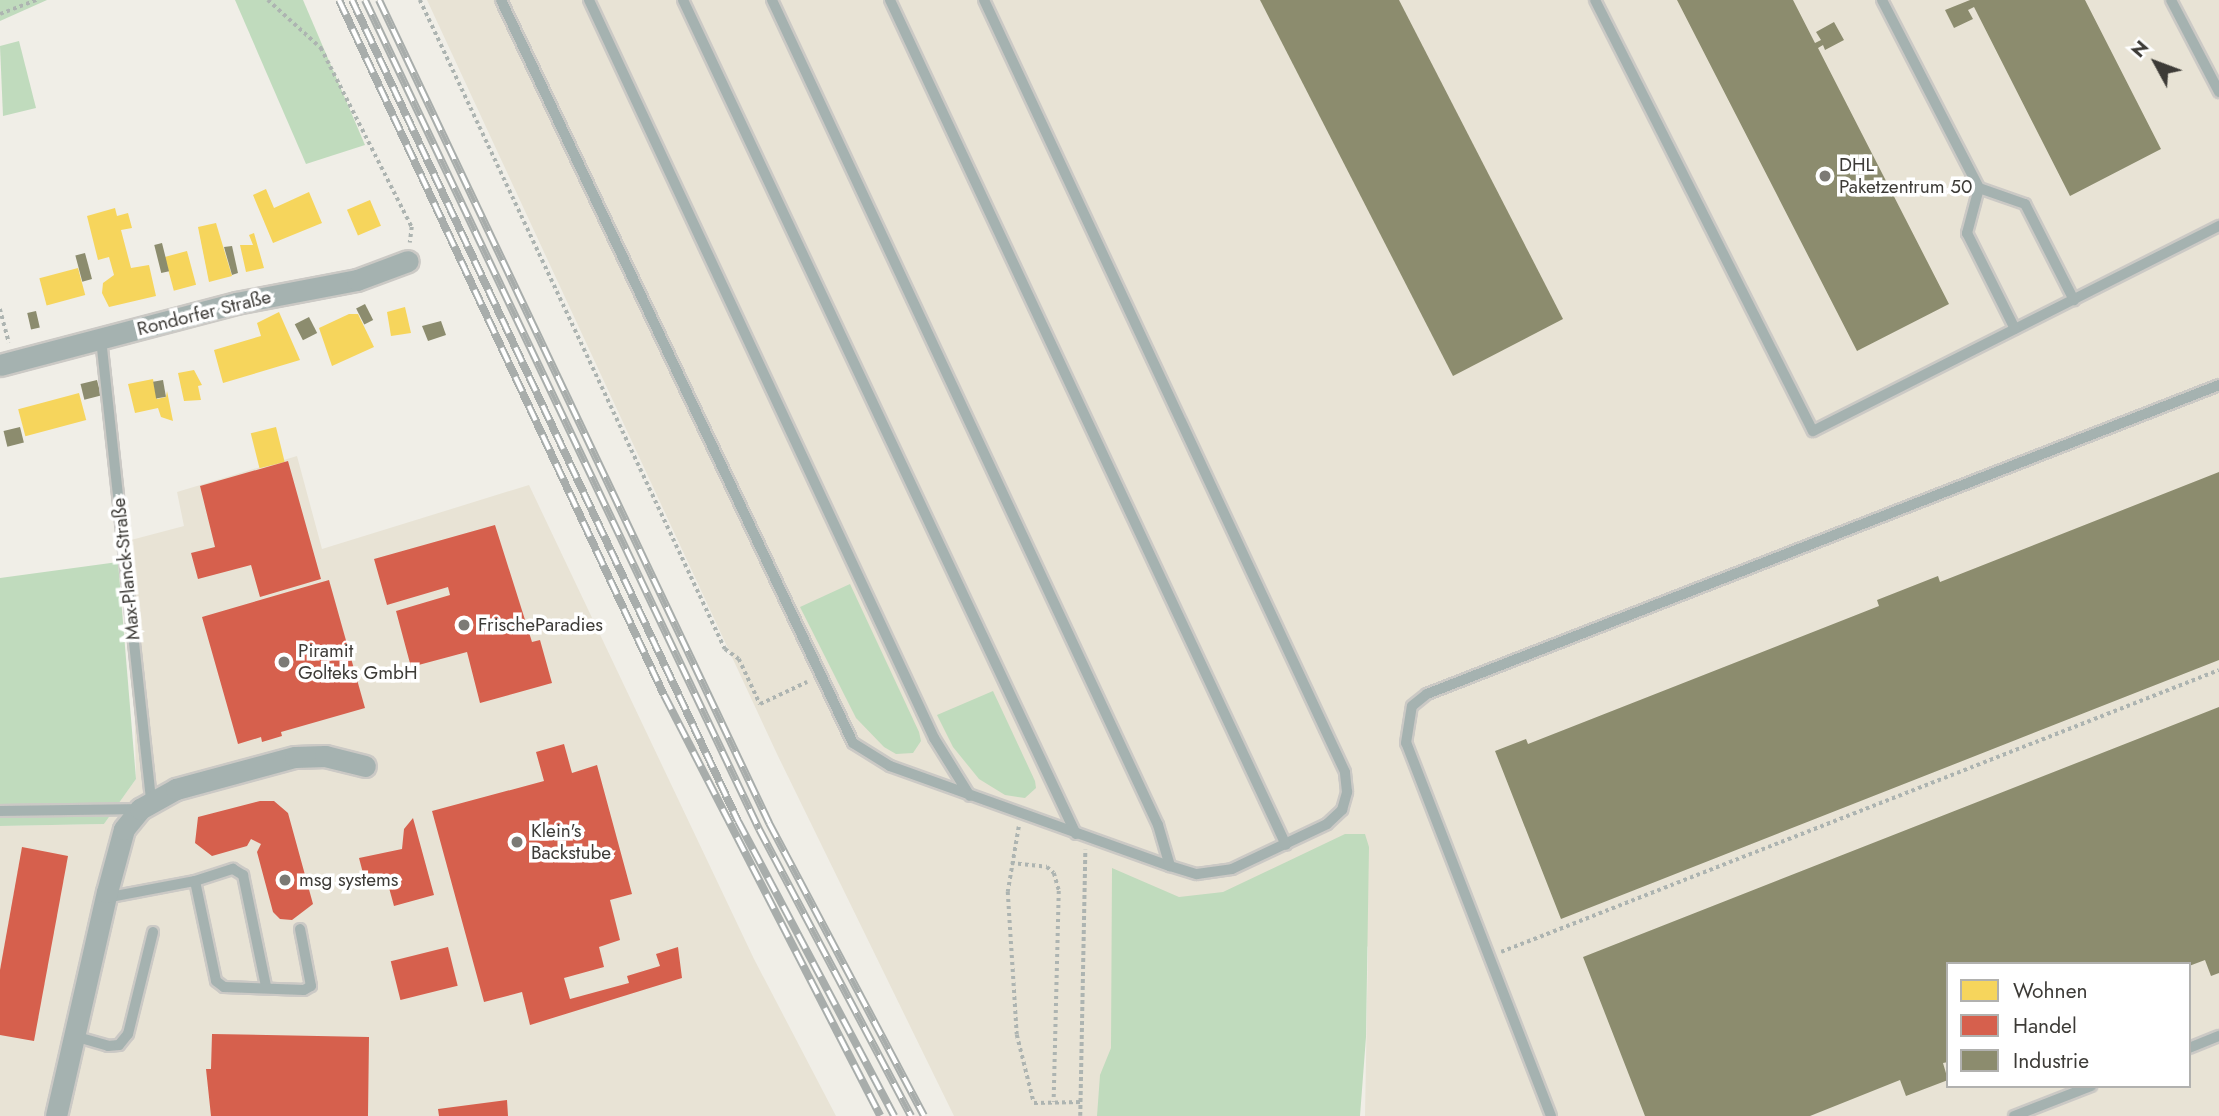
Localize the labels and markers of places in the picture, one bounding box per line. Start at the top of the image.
place label: DHL Paketzentrum 50 [1839,154,1972,198]
marker: DHL Paketzentrum 50 [1817,168,1833,184]
place label: FrischeParadies [478,614,603,636]
marker: FrischeParadies [456,617,472,633]
place label: Piramit Golteks GmbH [298,640,417,684]
marker: Piramit Golteks GmbH [276,654,292,670]
place label: Klein's Backstube [531,820,611,864]
marker: Klein's Backstube [509,834,525,850]
place label: msg systems [299,869,398,891]
marker: msg systems [277,872,293,888]

